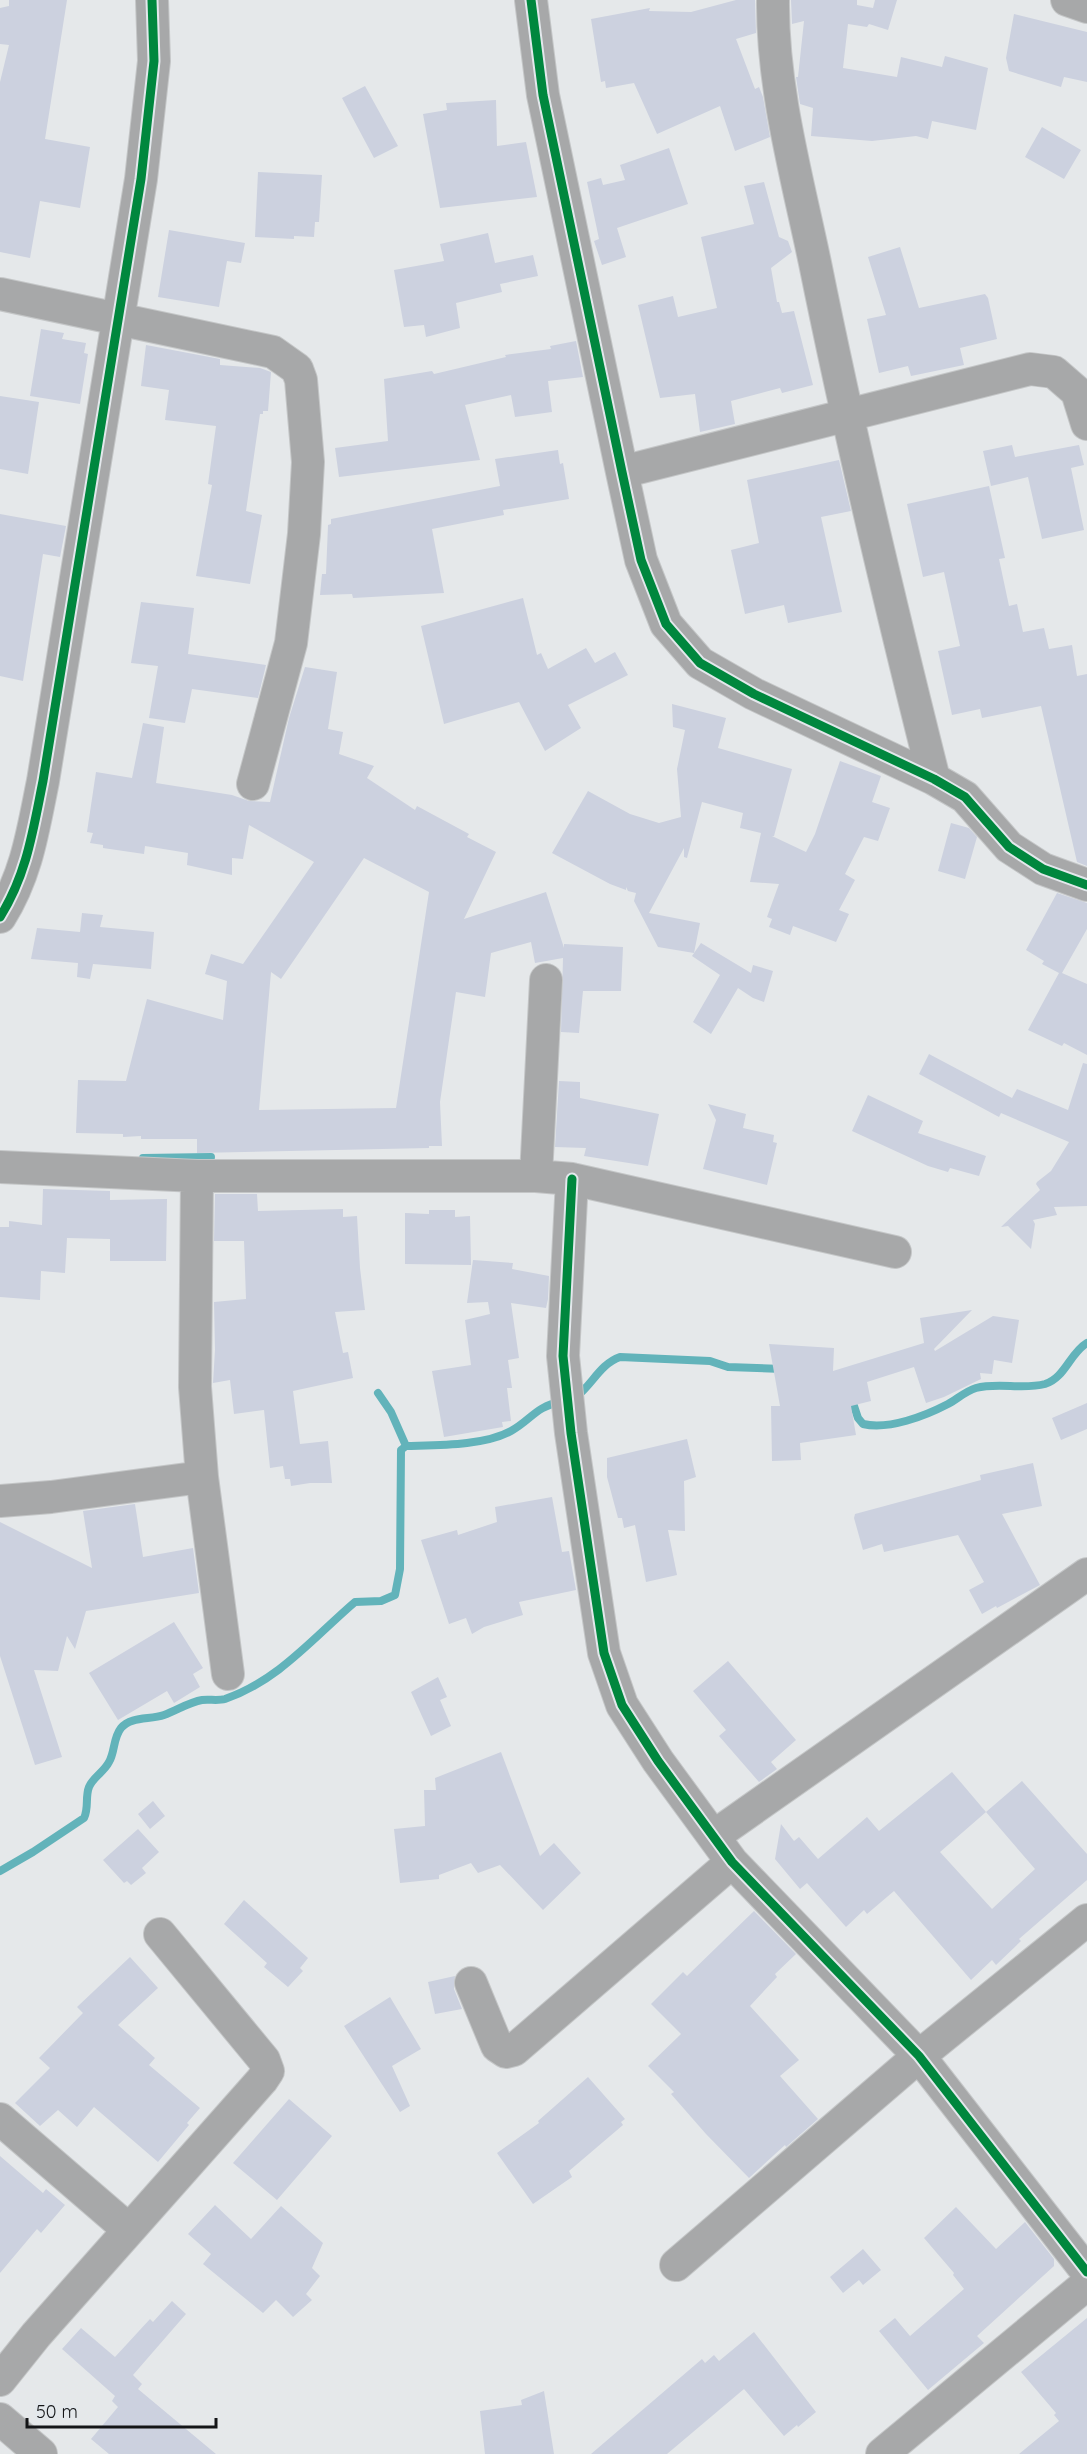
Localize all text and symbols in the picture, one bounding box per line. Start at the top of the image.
scale bar [27,2391,216,2429]
text: 50 m [36,2400,78,2423]

